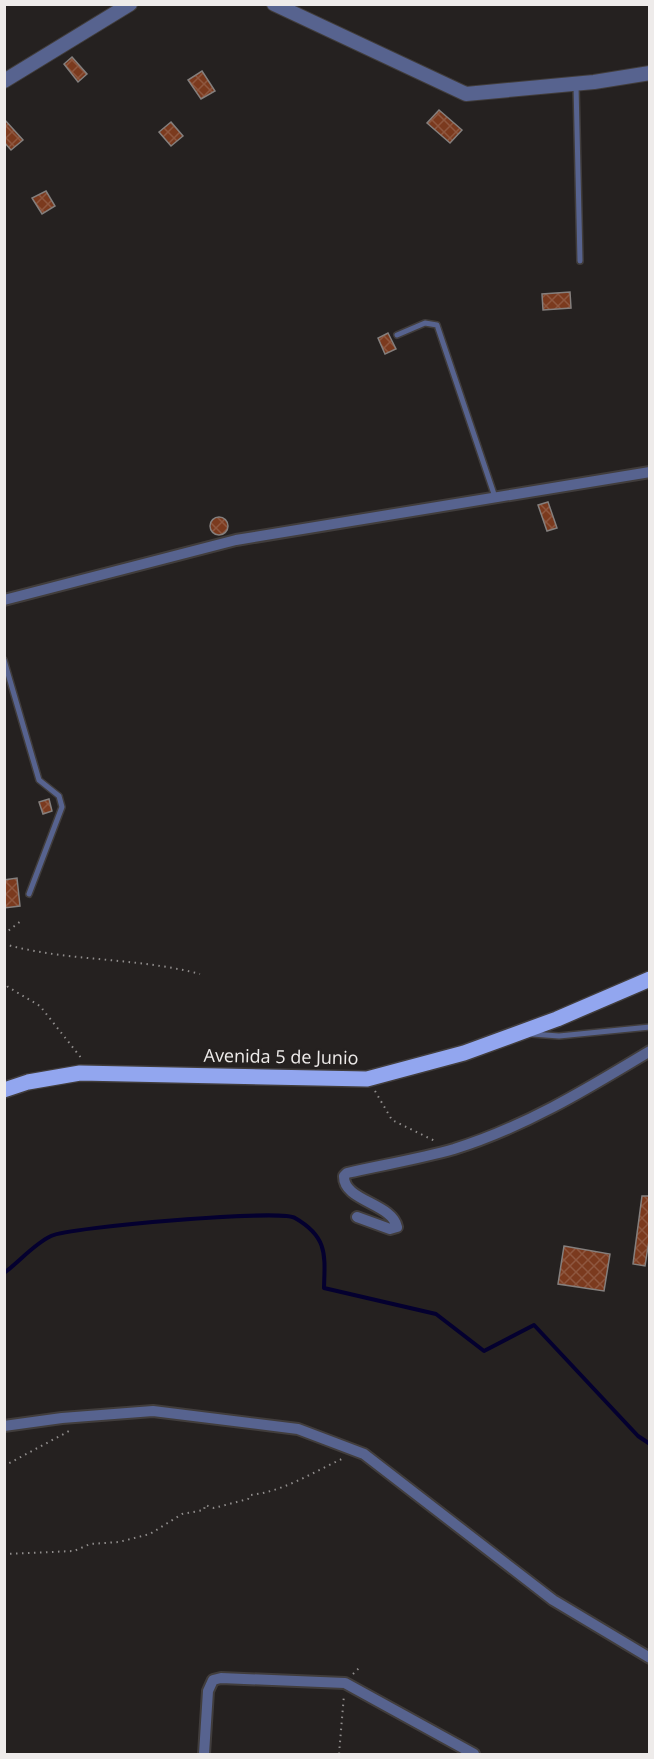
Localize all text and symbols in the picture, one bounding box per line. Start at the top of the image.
street label: Avenida 5 de Junio [203,1043,359,1069]

